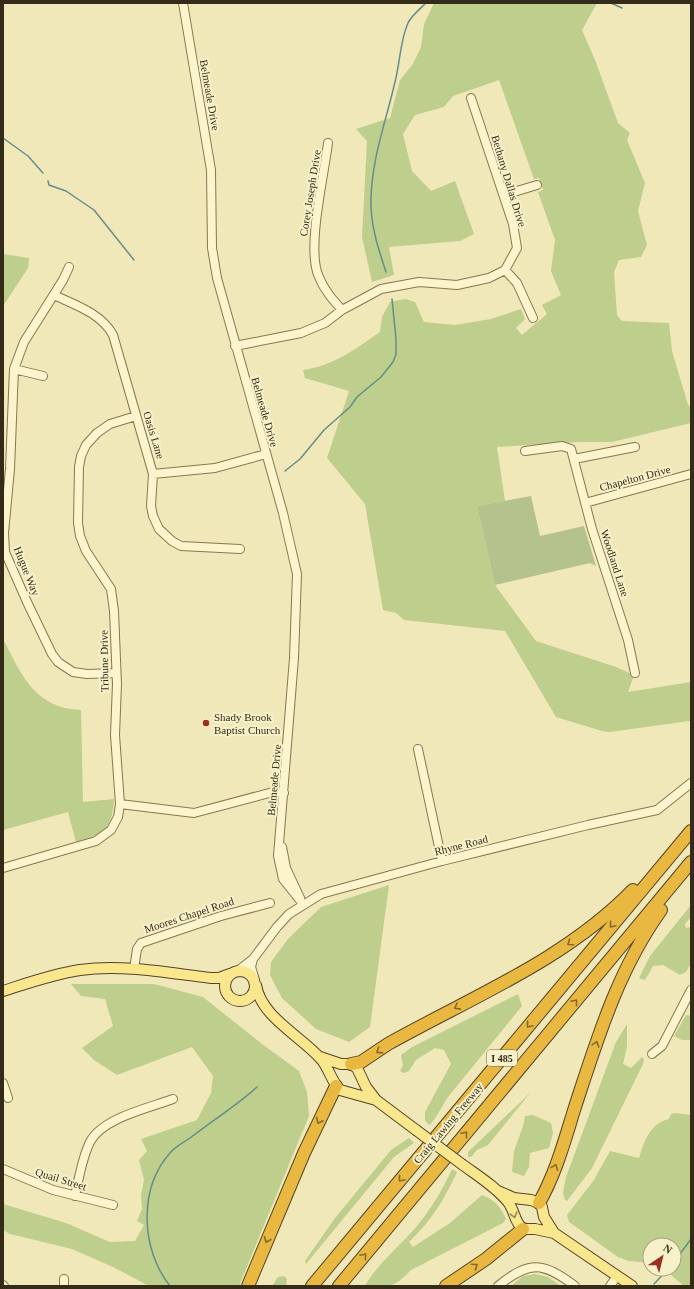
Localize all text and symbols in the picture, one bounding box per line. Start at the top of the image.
street label: Belmeade Drive [198,59,222,131]
street label: Bethany Dallas Drive [489,134,529,228]
street label: Corey Joseph Drive [297,149,323,237]
street label: Belmeade Drive [249,376,281,448]
street label: Oasis Lane [141,410,167,460]
street label: Chapelton Drive [598,463,672,493]
street label: Woodland Lane [599,528,632,598]
street label: Hugue Way [12,545,42,598]
street label: Tribune Drive [97,630,111,692]
place label: Shady Brook Baptist Church [214,711,281,736]
marker: Shady Brook Baptist Church [201,718,211,728]
street label: Belmeade Drive [265,744,283,816]
street label: Rhyne Road [433,832,489,857]
street label: Moores Chapel Road [143,895,236,935]
one-way arrow [610,921,617,928]
one-way arrow [568,938,575,945]
one-way arrow [570,1000,577,1007]
one-way arrow [454,1002,461,1009]
one-way arrow [527,1021,534,1028]
one-way arrow [591,1041,600,1048]
one-way arrow [376,1046,383,1053]
road number: I 485 [487,1050,517,1066]
street label: Craig Lawing Freeway [411,1080,486,1166]
one-way arrow [316,1117,323,1124]
one-way arrow [460,1132,467,1139]
one-way arrow [550,1164,558,1171]
street label: Quail Street [34,1166,88,1192]
one-way arrow [399,1174,406,1182]
one-way arrow [510,1212,518,1218]
one-way arrow [264,1237,272,1244]
north arrow [642,1237,682,1277]
text: N [661,1242,674,1256]
one-way arrow [359,1253,366,1261]
one-way arrow [470,1264,477,1271]

